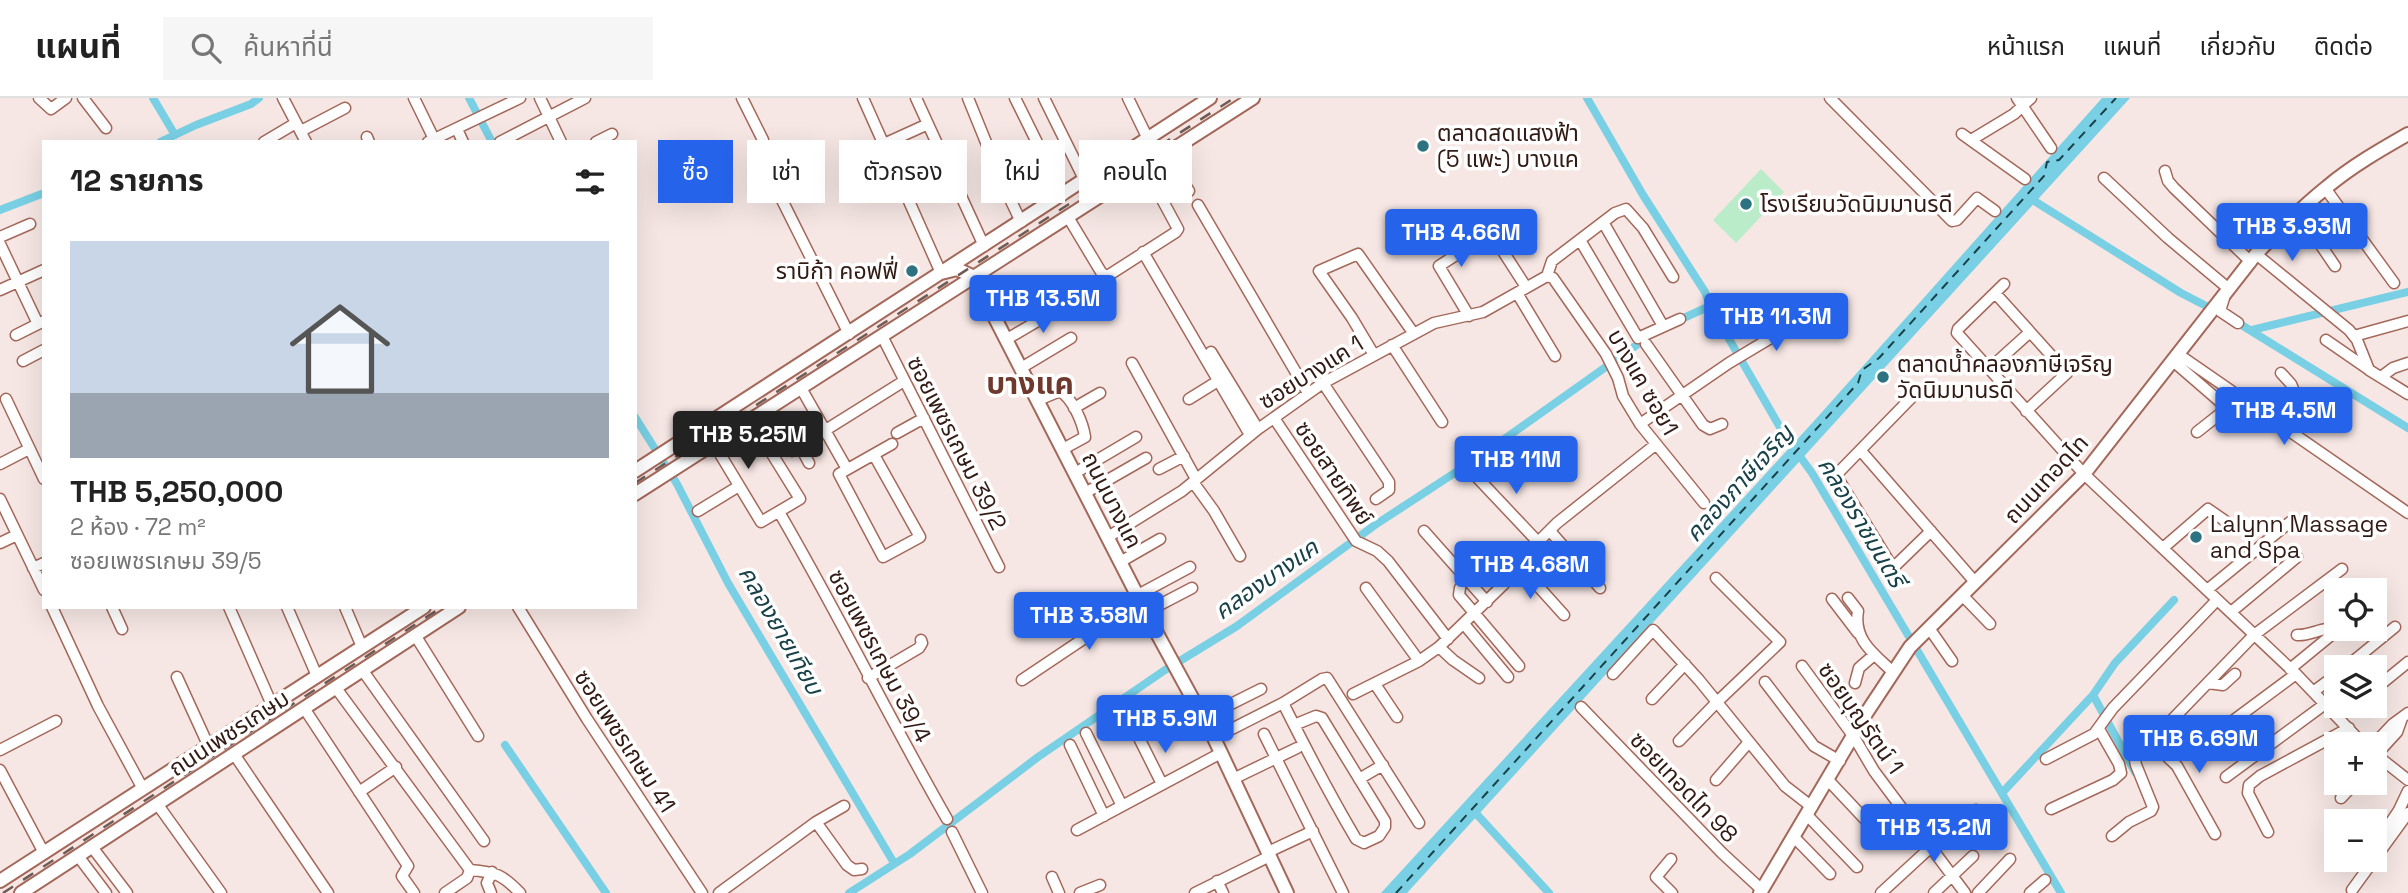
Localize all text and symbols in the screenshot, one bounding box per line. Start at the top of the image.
search box [163,17,653,80]
text: แผนที่ [35,26,121,68]
icon: search [187,29,225,67]
text: ค้นหาที่นี่ [243,30,333,64]
text: หน้าแรก [1987,31,2065,62]
text: แผนที่ [2103,31,2161,62]
text: เกี่ยวกับ [2199,31,2276,62]
text: ติดต่อ [2314,31,2373,62]
place label: ตลาดสดแสงฟ้า (5 แพะ) บางแค [1437,118,1579,174]
marker: ตลาดสดแสงฟ้า (5 แพะ) บางแค [1415,138,1431,154]
chip: ซื้อ [658,140,733,203]
chip: เช่า [747,140,825,203]
chip: ตัวกรอง [839,140,967,203]
chip: ใหม่ [981,140,1065,203]
chip: คอนโด [1079,140,1192,203]
text: 12 รายการ [70,161,204,200]
icon: filters [571,163,609,201]
place label: โรงเรียนวัดนิมมานรดี [1760,189,1953,219]
marker: โรงเรียนวัดนิมมานรดี [1738,196,1754,212]
pin: THB 3.93M [2212,204,2372,263]
pin: THB 4.66M [1381,209,1541,269]
text: THB 3.93M [2232,211,2352,241]
text: THB 4.66M [1401,217,1521,247]
place label: ราบิก้า คอฟฟี่ [776,255,898,286]
marker: ราบิก้า คอฟฟี่ [904,263,920,279]
pin: THB 13.5M [963,275,1123,335]
text: THB 13.5M [985,283,1101,313]
icon: home [277,286,403,412]
pin: THB 11.3M [1696,294,1856,353]
text: THB 11.3M [1720,301,1832,331]
street label: บางแค ซอย1 [1601,324,1685,440]
street label: ซอยบางแค 1 [1253,328,1369,416]
place label: ตลาดน้ำคลองภาษีเจริญ วัดนิมมานรดี [1897,348,2113,405]
street label: ซอยเพชรเกษม 39/2 [900,351,1014,535]
district label: บางแค [986,364,1074,403]
marker: ตลาดน้ำคลองภาษีเจริญ วัดนิมมานรดี [1875,369,1891,385]
pin: THB 4.5M [2212,388,2356,447]
text: THB 4.5M [2231,395,2337,425]
pin: THB 5.25M [668,412,828,471]
street label: ซอยสายทิพย์ [1288,415,1380,531]
water label: คลองภาษีเจริญ [1678,417,1801,548]
text: THB 5.25M [689,419,807,449]
street label: ถนนเทอดไท [1997,428,2095,530]
pin: THB 11M [1451,436,1581,496]
text: THB 11M [1471,444,1561,474]
street label: ถนนบางแค [1075,447,1149,553]
water label: คลองราชมนตรี [1811,451,1915,596]
text: THB 5,250,000 [70,472,283,511]
place label: Lalynn Massage and Spa [2210,509,2388,565]
text: 2 ห้อง · 72 m² [70,512,206,542]
marker: Lalynn Massage and Spa [2188,529,2204,545]
water label: คลองบางแค [1208,531,1325,626]
pin: THB 4.68M [1450,542,1610,601]
text: ซอยเพชรเกษม 39/5 [70,546,261,576]
text: THB 4.68M [1470,549,1590,579]
water label: คลองยายเทียบ [732,560,831,701]
street label: ซอยเพชรเกษม 39/4 [822,564,938,748]
map controls [2324,578,2387,872]
button: locate [2324,578,2387,641]
pin: THB 3.58M [1009,592,1169,652]
text: THB 3.58M [1030,600,1148,630]
button: layers [2324,655,2387,718]
street label: ซอยบุญรัตน์ 1 [1811,656,1911,780]
street label: ซอยเพชรเกษม 41 [568,664,682,818]
street label: ถนนเพชรเกษม [163,683,295,783]
pin: THB 5.9M [1093,696,1237,755]
text: THB 5.9M [1113,703,1217,733]
pin: THB 6.69M [2119,716,2279,775]
text: THB 6.69M [2139,723,2259,753]
street label: ซอยเทอดไท 98 [1623,725,1745,849]
button: + [2324,732,2387,795]
pin: THB 13.2M [1854,804,2014,864]
button: − [2324,809,2387,872]
text: THB 13.2M [1877,812,1991,842]

